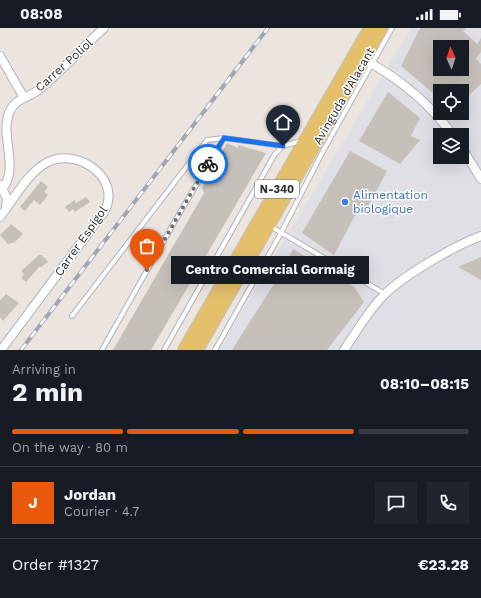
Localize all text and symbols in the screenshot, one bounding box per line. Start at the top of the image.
text: 08:08 [20,5,63,23]
street label: Carrer Poliol [32,35,96,94]
north arrow [433,40,469,76]
map controls [433,40,469,164]
street label: Avinguda d'Alacant [311,45,377,147]
button: locate [433,84,469,120]
pin [266,105,300,146]
icon: home [272,111,294,133]
button: layers [433,128,469,164]
courier [188,144,228,184]
icon: bike [197,153,219,175]
road number: N-340 [255,180,299,198]
place label: Alimentation biologique [353,188,428,216]
marker: Alimentation biologique [340,197,350,207]
street label: Carrer Espígol [52,203,110,279]
pin [130,229,164,270]
icon: bag [136,235,158,257]
callout: Centro Comercial Gormaig [171,256,369,284]
text: Centro Comercial Gormaig [185,262,355,277]
text: Arriving in [12,362,76,377]
text: 08:10–08:15 [380,375,469,393]
text: 2 min [12,377,83,407]
text: On the way · 80 m [12,440,128,455]
button: chat [375,482,417,524]
button: phone [427,482,469,524]
text: Jordan [64,486,116,504]
text: J [28,494,38,512]
text: Courier · 4.7 [64,504,139,519]
text: Order #1327 [12,556,99,574]
text: €23.28 [418,556,469,574]

